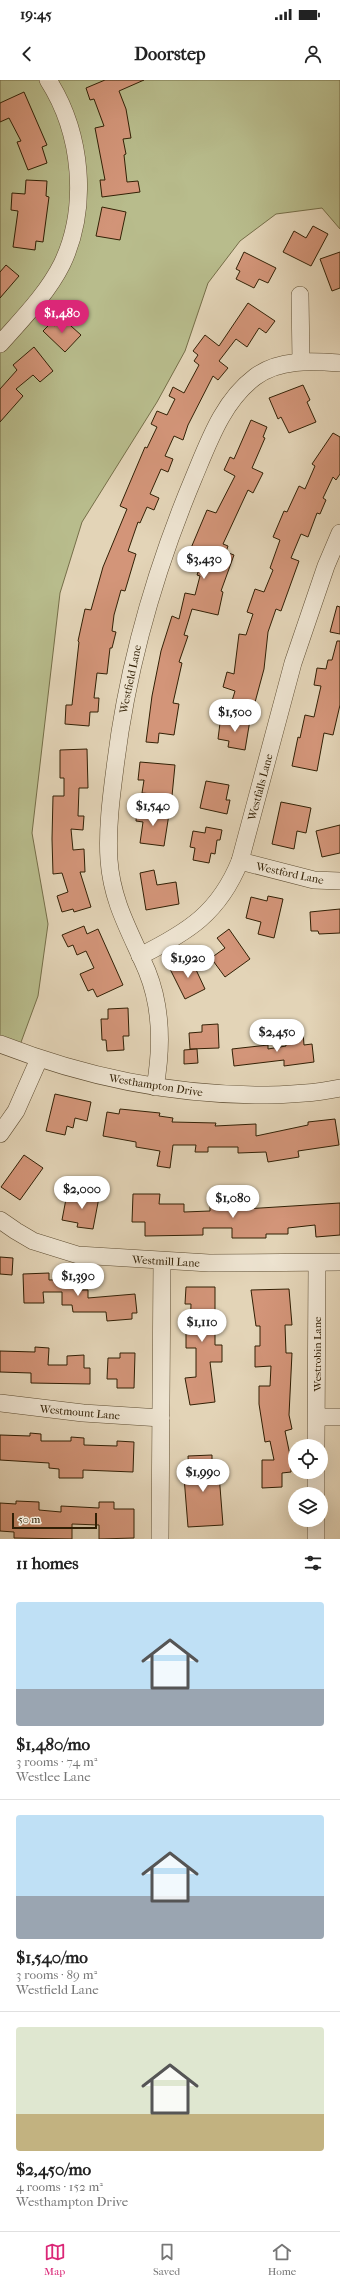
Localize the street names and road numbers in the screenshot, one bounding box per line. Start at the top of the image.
street label: Westfield Lane [117,643,144,716]
street label: Westfalls Lane [245,752,276,823]
street label: Westford Lane [254,860,325,887]
street label: Westhampton Drive [107,1071,204,1099]
street label: Westmill Lane [131,1253,201,1270]
street label: Westrobin Lane [311,1316,324,1392]
street label: Westmount Lane [38,1402,121,1423]

